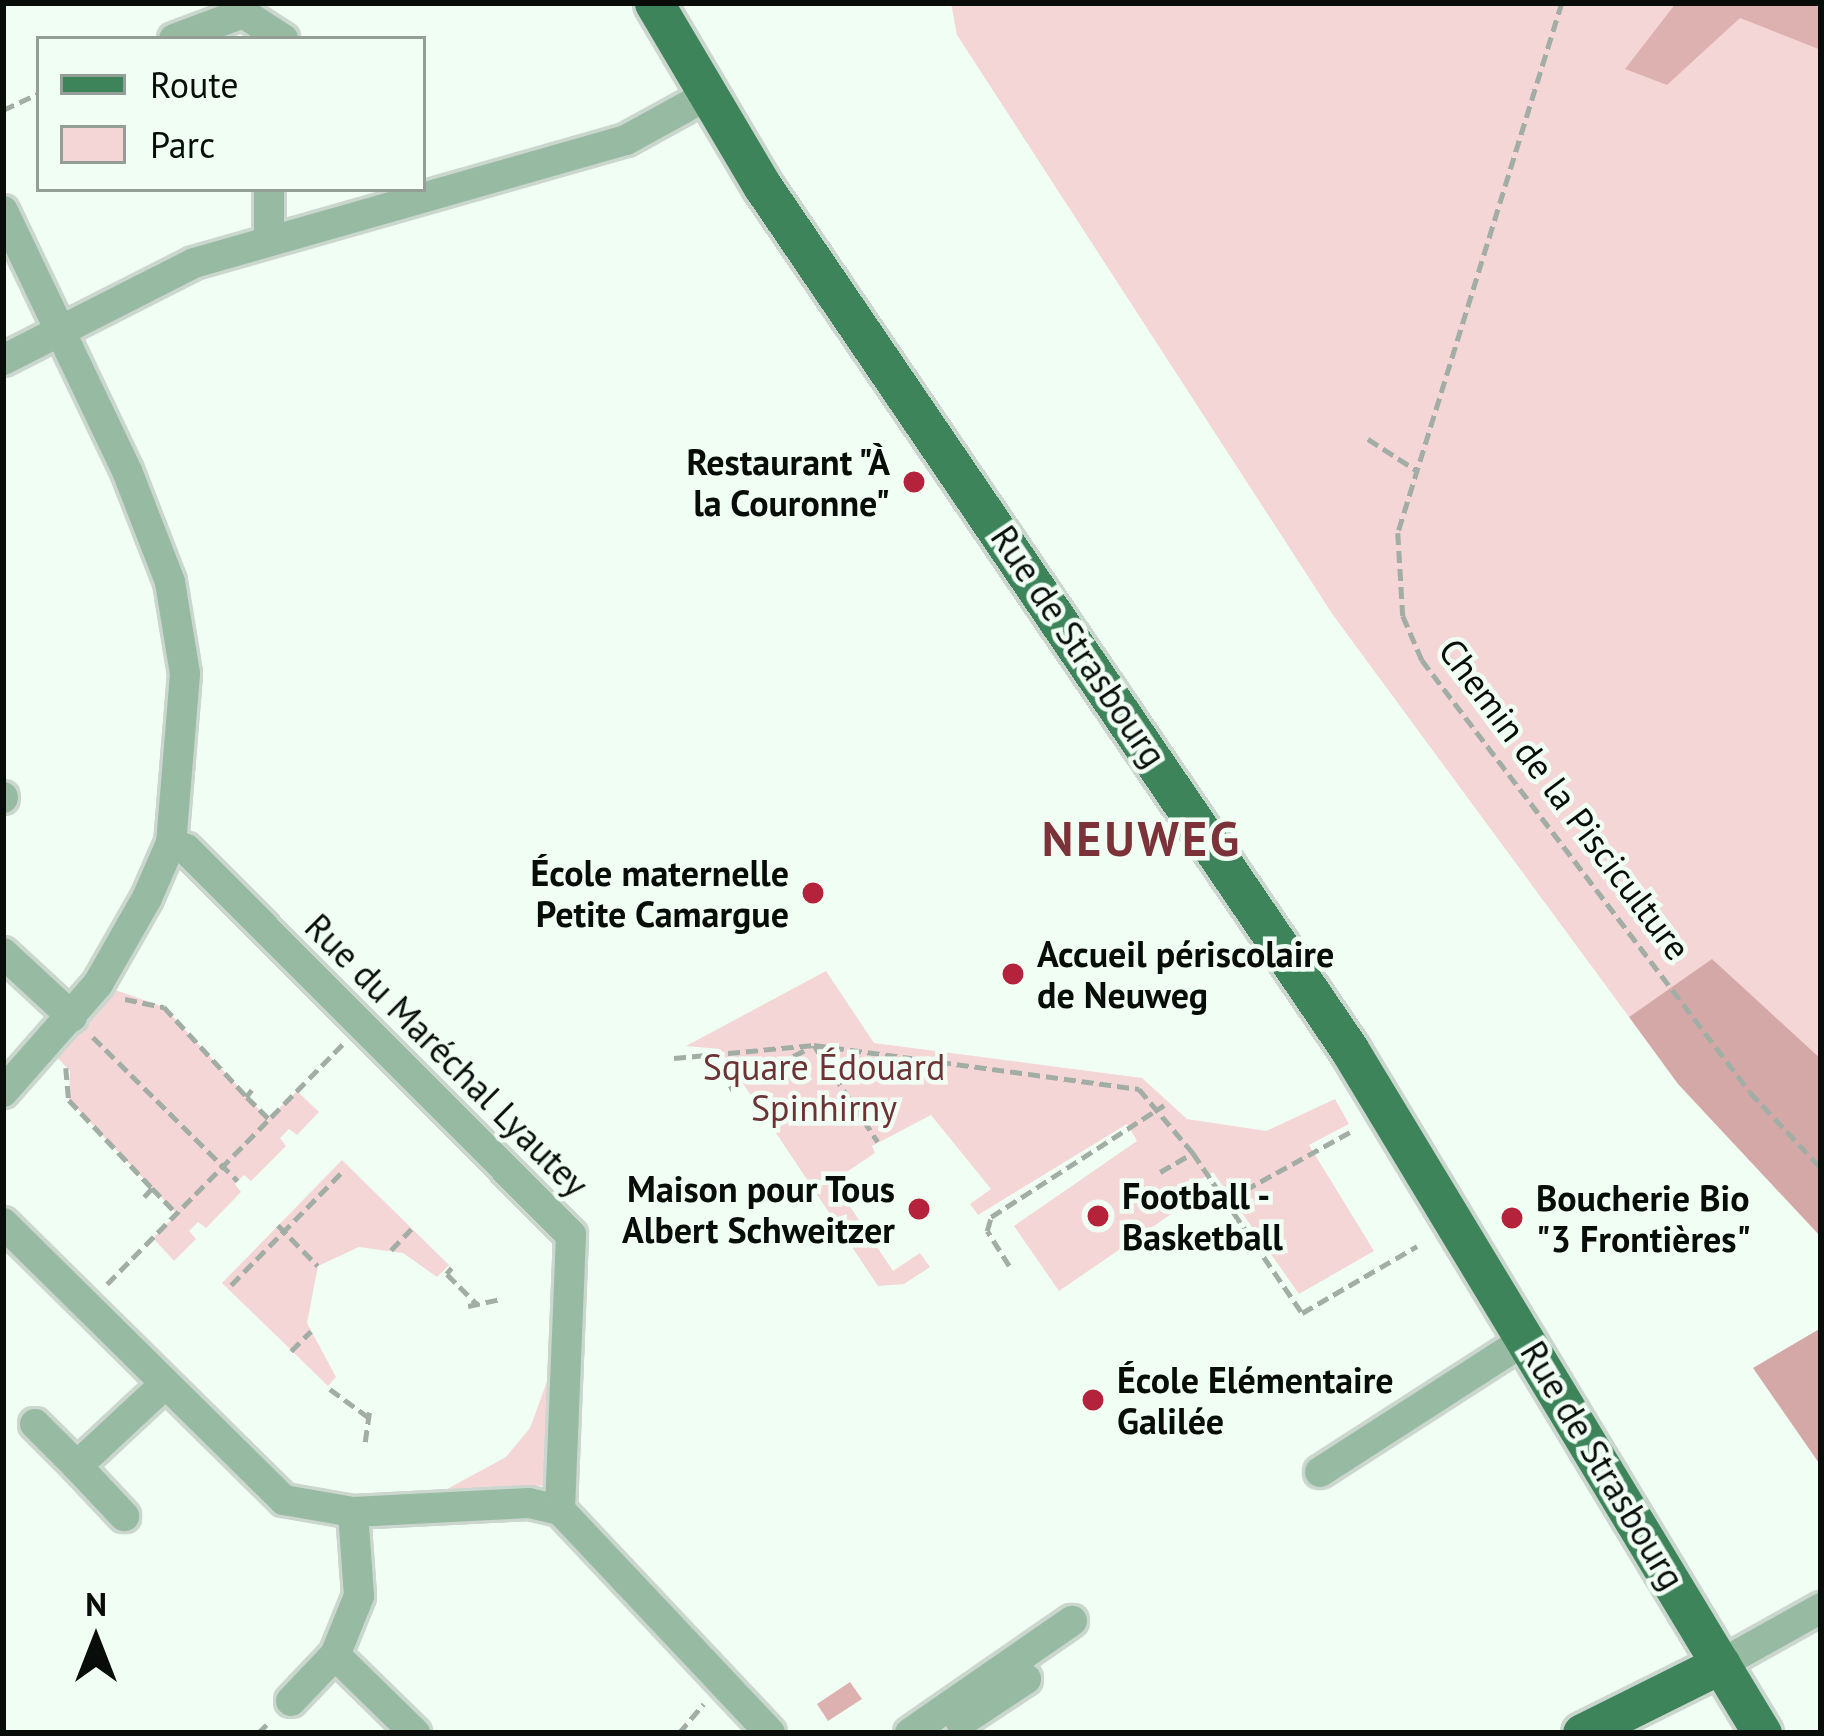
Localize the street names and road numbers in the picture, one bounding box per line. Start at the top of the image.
street label: Rue de Strasbourg [982,517,1176,775]
street label: Chemin de la Pisciculture [1430,630,1700,968]
street label: Rue du Maréchal Lyautey [297,905,597,1205]
street label: Rue de Strasbourg [1512,1333,1694,1597]

